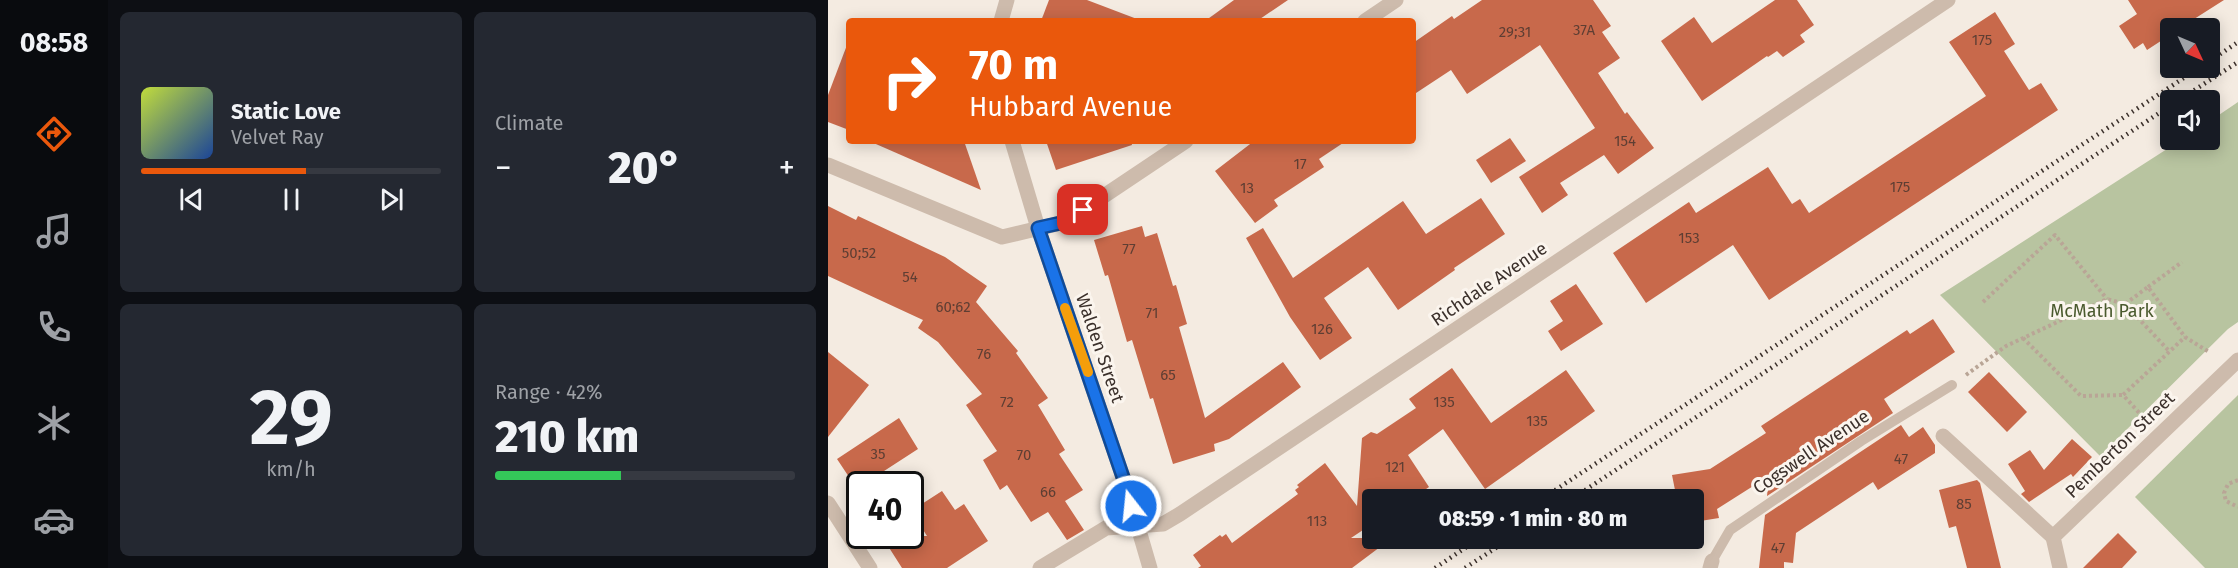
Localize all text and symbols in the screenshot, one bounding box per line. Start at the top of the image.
north arrow [2160,18,2220,78]
map controls [2160,18,2220,150]
house number: 37A [1573,21,1596,39]
house number: 29;31 [1499,23,1531,41]
text: 08:58 [20,27,88,59]
house number: 175 [1972,31,1992,49]
text: 70 m [969,40,1058,90]
icon: right [870,42,948,120]
button: sound [2160,90,2220,150]
text: Hubbard Avenue [969,91,1172,123]
text: Static Love [231,98,341,125]
text: Climate [495,111,563,135]
icon: directions [33,113,75,155]
text: Velvet Ray [231,125,324,149]
house number: 154 [1614,132,1636,150]
text: 20° [608,141,682,195]
text: − [495,148,512,188]
text: + [779,148,795,188]
house number: 17 [1293,155,1307,173]
house number: 175 [1890,178,1910,196]
house number: 13 [1240,179,1254,197]
icon: previous [175,183,208,216]
icon: pause [275,183,308,216]
icon: next [375,183,408,216]
pin [1057,184,1108,235]
icon: arrive [1066,193,1099,226]
icon: music [33,210,75,252]
house number: 153 [1678,229,1700,247]
street label: Richdale Avenue [1427,237,1551,331]
house number: 77 [1122,240,1136,258]
house number: 50;52 [842,244,876,262]
house number: 54 [902,268,918,286]
street label: Walden Street [1071,291,1129,406]
house number: 60;62 [935,298,971,316]
park label: McMath Park [2050,300,2155,322]
house number: 71 [1146,304,1158,322]
icon: phone [33,306,75,348]
house number: 126 [1311,320,1333,338]
house number: 76 [977,345,991,363]
house number: 65 [1160,366,1176,384]
text: 29 [249,371,333,465]
text: Range · 42% [495,380,603,404]
street label: Pemberton Street [2061,387,2180,503]
house number: 72 [1000,393,1014,411]
house number: 135 [1433,393,1455,411]
icon: climate [33,402,75,444]
street label: Cogswell Avenue [1749,405,1873,499]
text: 210 km [495,410,639,464]
house number: 135 [1526,412,1548,430]
house number: 35 [870,445,886,463]
house number: 70 [1017,446,1031,464]
house number: 47 [1894,450,1908,468]
text: km/h [266,457,316,481]
house number: 121 [1385,458,1405,476]
speed limit sign: 40 [846,471,924,549]
position arrow [1099,474,1163,538]
house number: 66 [1040,483,1056,501]
house number: 85 [1956,495,1972,513]
icon: car [33,499,75,541]
text: 08:59 · 1 min · 80 m [1439,505,1627,532]
house number: 113 [1307,512,1327,530]
house number: 47 [1771,539,1785,557]

